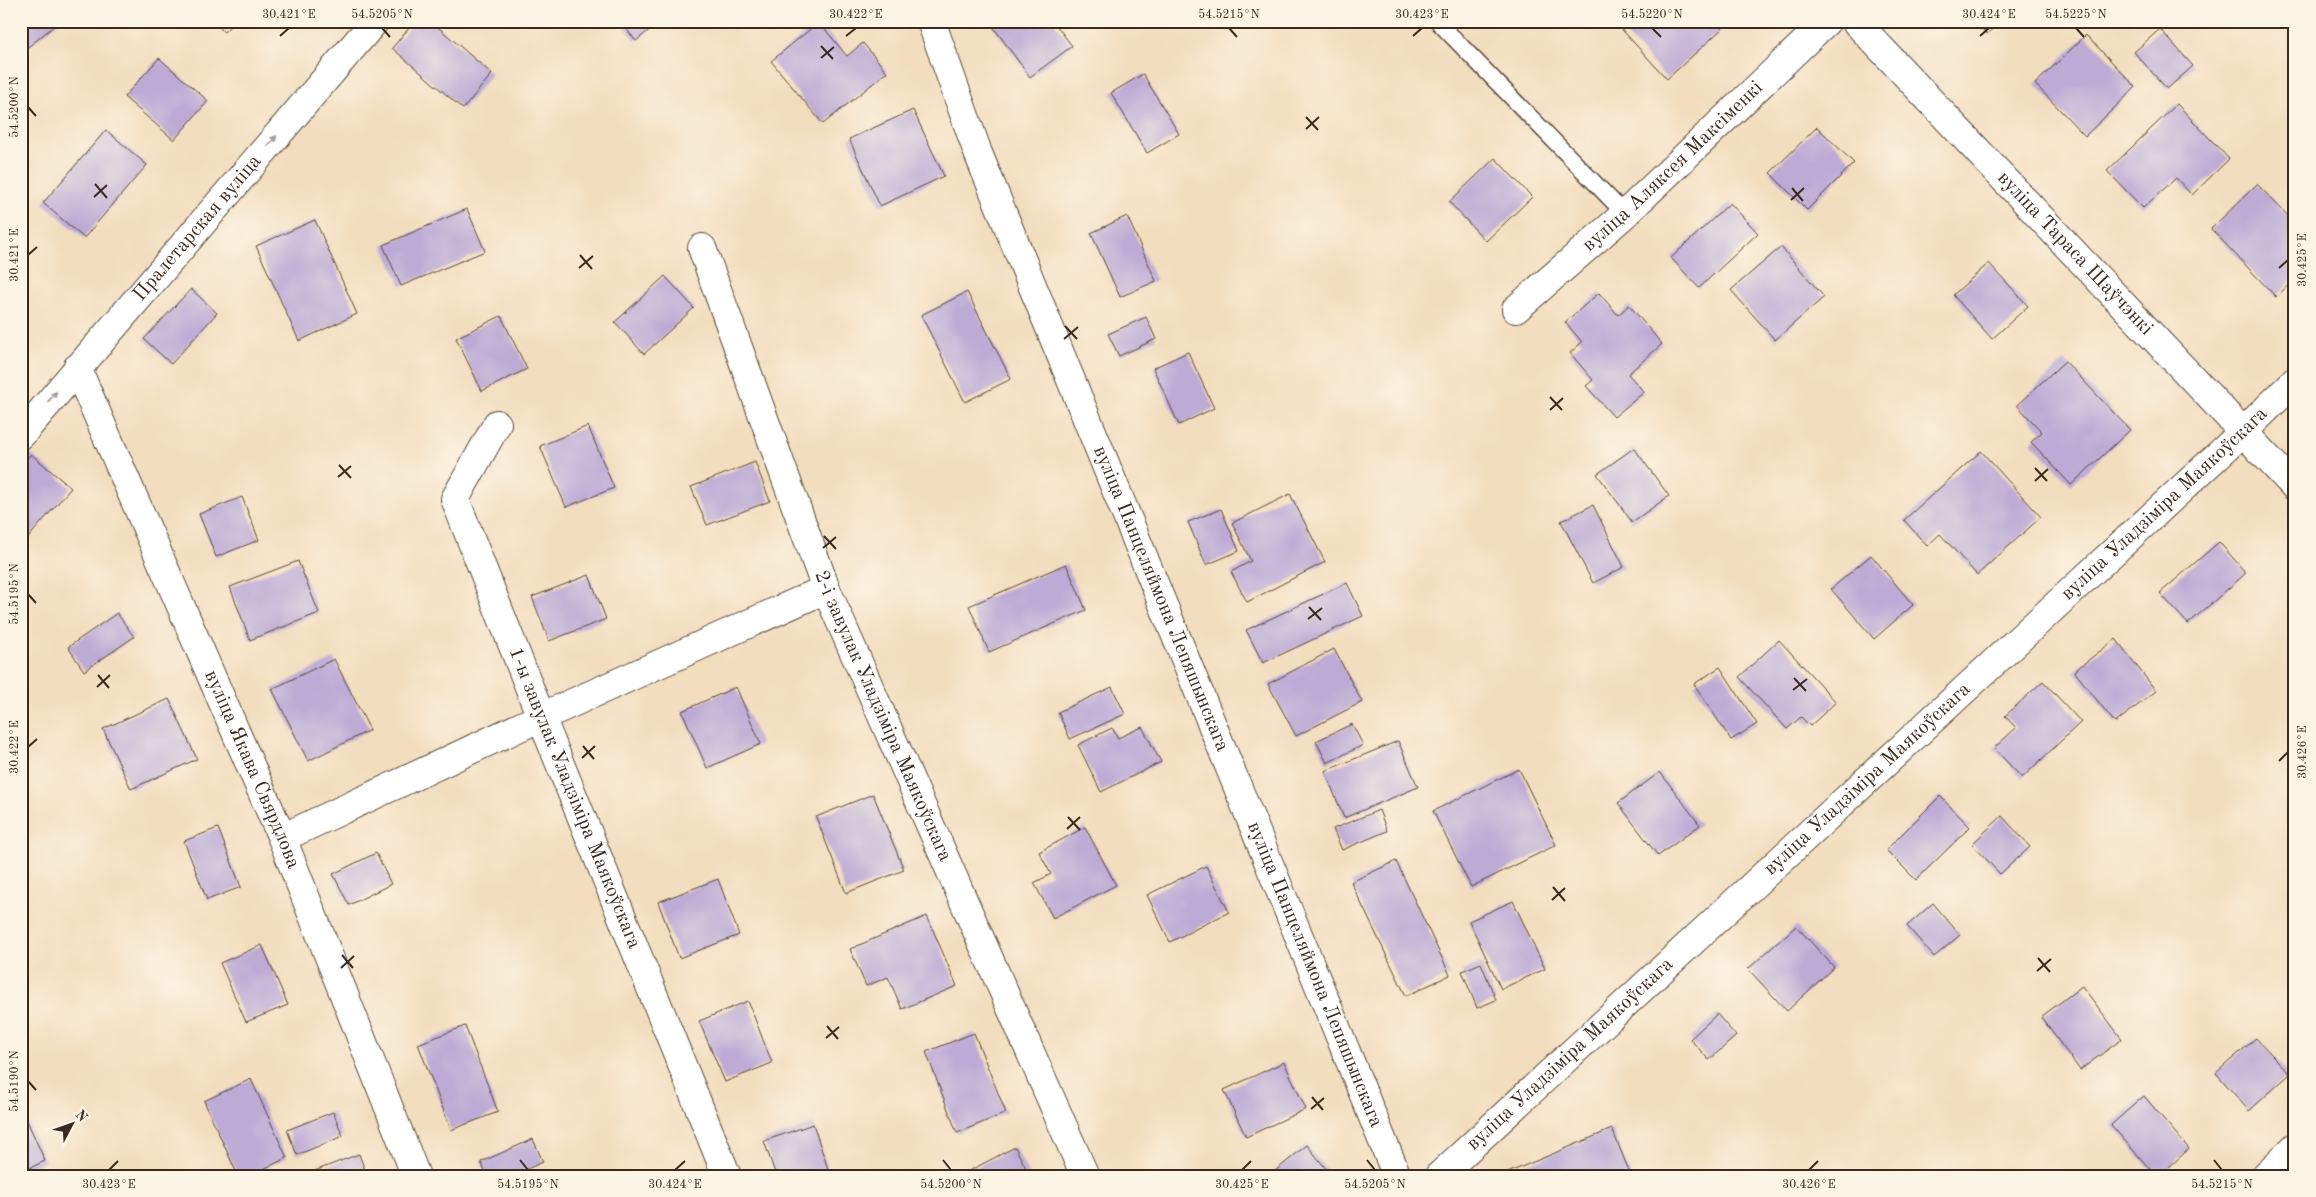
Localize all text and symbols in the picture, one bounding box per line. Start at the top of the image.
text: 54.5205°N [351,8,413,21]
text: 54.5215°N [1198,8,1260,21]
text: 54.5220°N [1621,8,1683,21]
text: 54.5225°N [2045,8,2107,21]
text: 30.421°E [262,9,316,21]
text: 30.422°E [829,9,883,21]
text: 30.423°E [1395,9,1449,21]
text: 30.424°E [1962,9,2016,21]
text: 54.5200°N [8,76,21,138]
street label: вуліца Аляксея Максіменкі [1579,78,1767,256]
one-way arrow [266,135,277,147]
street label: Пралетарская вуліца [130,151,266,305]
street label: вуліца Тараса Шаўчэнкі [1993,168,2156,339]
text: 30.421°E [9,228,21,282]
text: 30.425°E [2296,233,2309,287]
one-way arrow [47,391,58,404]
street label: вуліца Уладзіміра Маякоўскага [2058,404,2272,604]
street label: вуліца Панцеляймона Лепяшынскага [1089,443,1232,755]
text: 54.5195°N [8,563,21,625]
street label: 2-і завулак Уладзіміра Маякоўскага [810,568,955,865]
street label: 1-ы завулак Уладзіміра Маякоўскага [505,645,644,952]
street label: вуліца Якава Свярдлова [200,668,303,872]
street label: вуліца Уладзіміра Маякоўскага [1761,679,1975,879]
text: 30.422°E [9,720,21,774]
text: 30.426°E [2297,725,2309,779]
street label: вуліца Панцеляймона Лепяшынскага [1243,819,1386,1130]
street label: вуліца Уладзіміра Маякоўскага [1463,954,1678,1155]
text: 54.5190°N [8,1050,21,1112]
north arrow [48,1100,98,1150]
text: N [72,1107,90,1125]
text: 54.5195°N [497,1178,559,1191]
text: 54.5200°N [920,1178,982,1191]
text: 30.425°E [1215,1178,1269,1191]
text: 54.5205°N [1344,1178,1406,1191]
text: 54.5215°N [2191,1178,2253,1191]
text: 30.423°E [82,1179,136,1191]
text: 30.424°E [648,1179,702,1191]
text: 30.426°E [1782,1179,1836,1191]

